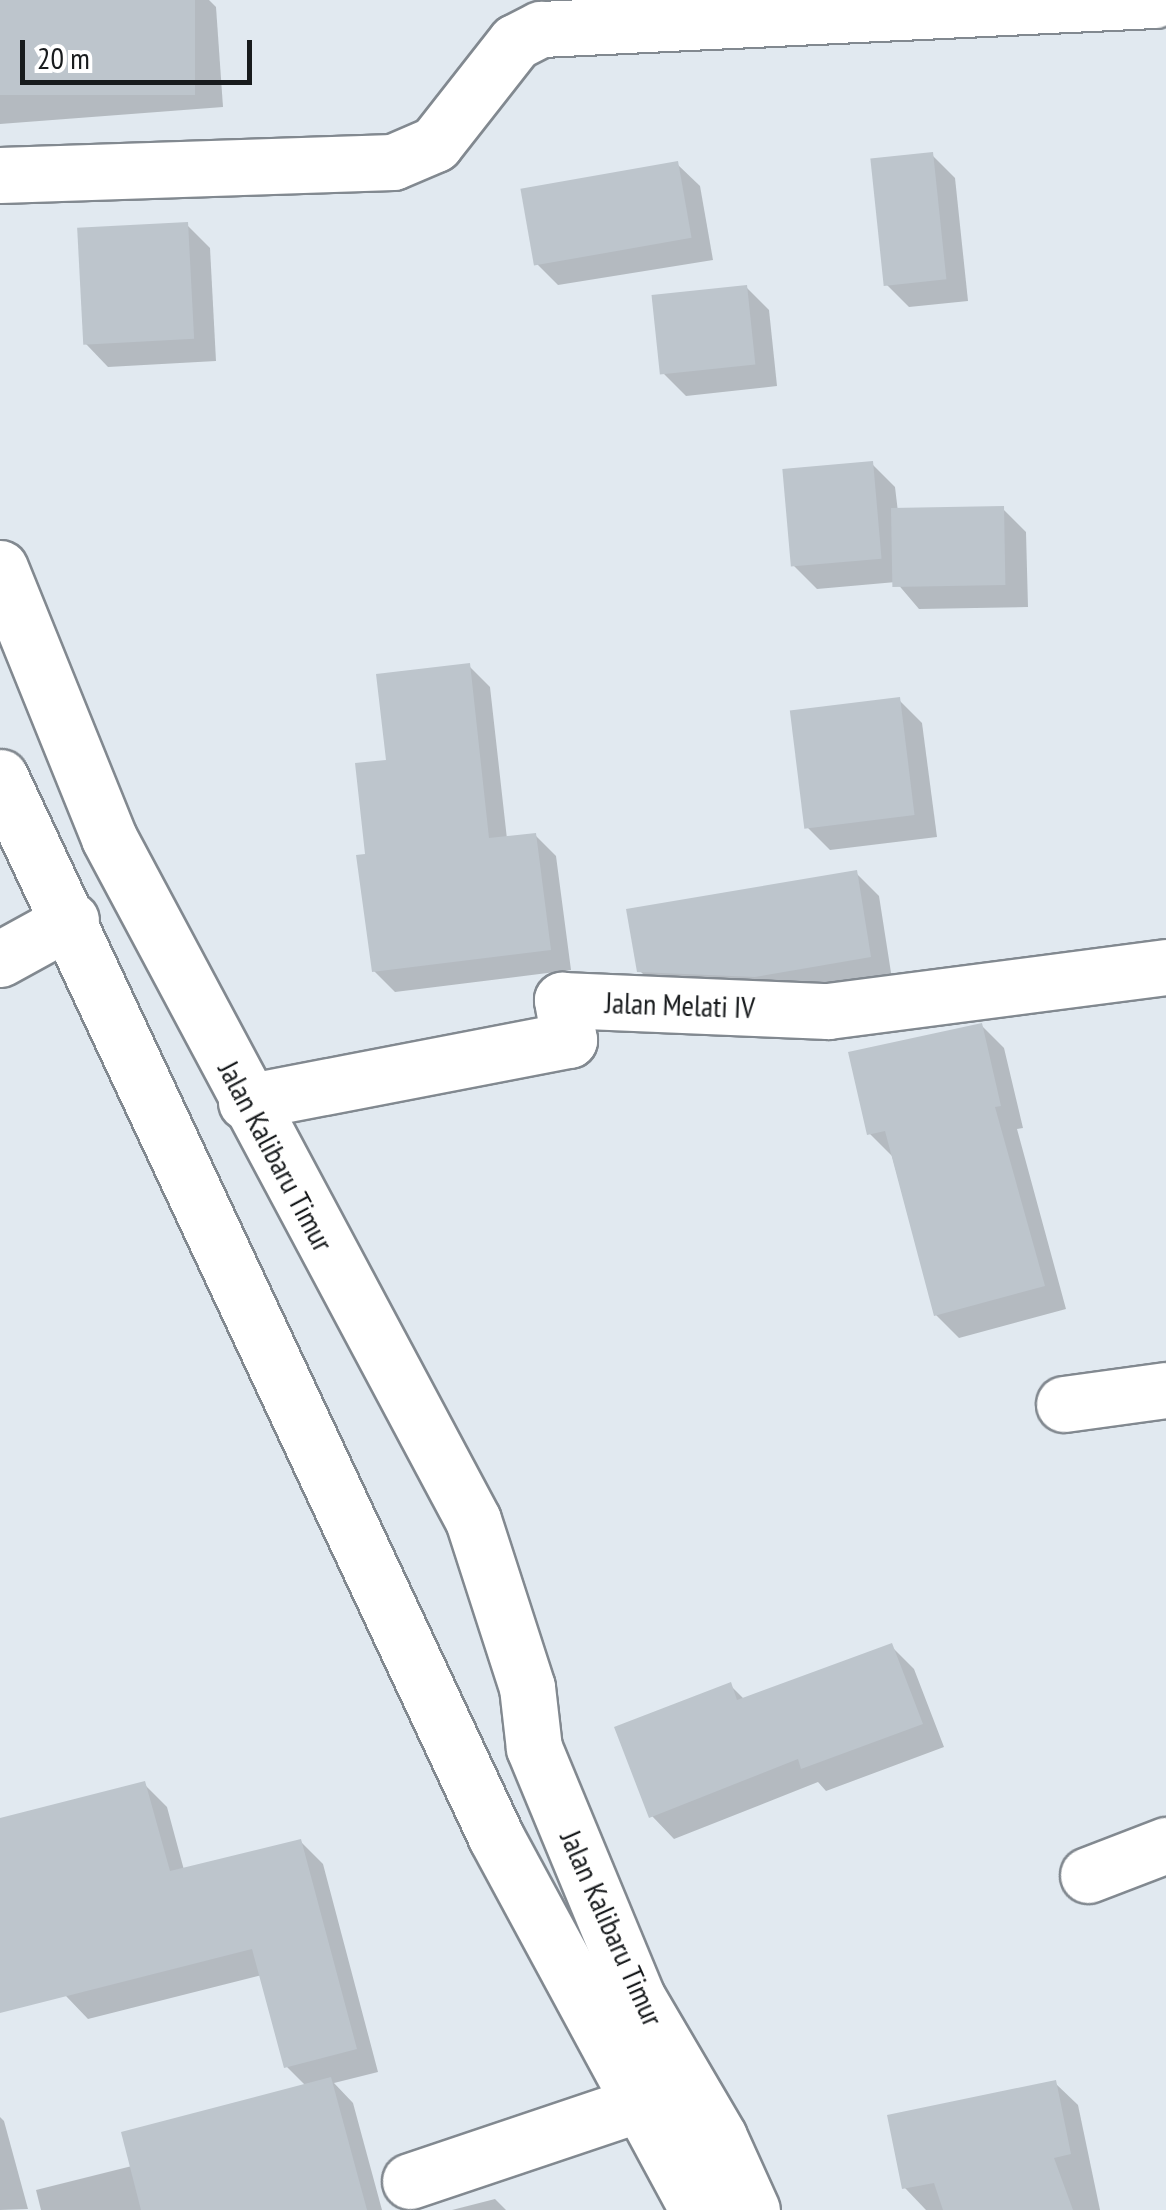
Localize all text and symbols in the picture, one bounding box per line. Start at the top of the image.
scale bar [25,20,258,82]
text: 20 m [37,38,90,77]
street label: Jalan Melati IV [604,984,756,1026]
street label: Jalan Kalibaru Timur [211,1055,341,1257]
street label: Jalan Kalibaru Timur [553,1824,671,2032]

